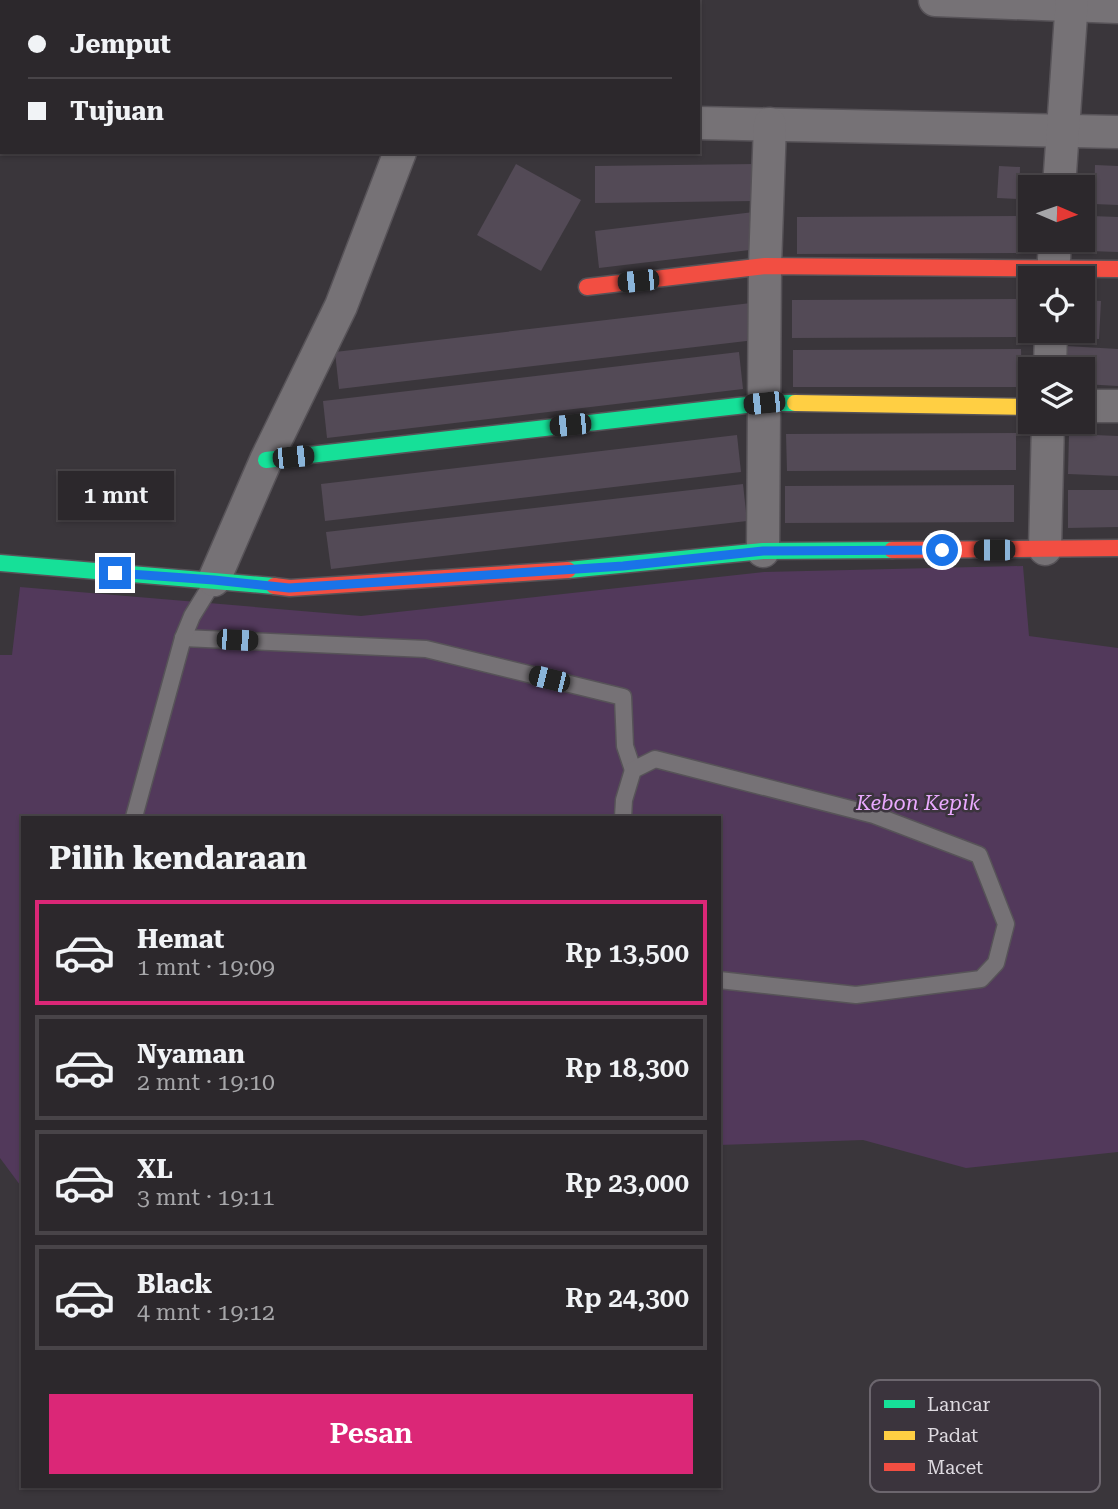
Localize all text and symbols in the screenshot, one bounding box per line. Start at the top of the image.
text: Jemput [70,29,171,59]
text: Tujuan [70,96,164,126]
north arrow [1018,175,1096,252]
map controls [1018,175,1095,434]
button: locate [1018,266,1095,343]
car [617,268,660,294]
button: layers [1018,357,1095,434]
car [743,390,786,416]
car [549,412,592,438]
car [272,444,315,470]
callout: 1 mnt [57,472,173,520]
text: 1 mnt [84,482,148,509]
route start [926,534,958,566]
car [974,540,1016,561]
route end [99,557,131,589]
car [216,628,259,652]
car [527,664,572,694]
park label: Kebon Kepik [855,791,981,815]
text: Pilih kendaraan [49,839,307,877]
icon: car [53,921,116,984]
text: Hemat [137,924,224,954]
text: Rp 13,500 [565,938,689,968]
text: 1 mnt · 19:09 [137,954,275,981]
icon: car [53,1036,116,1099]
text: Nyaman [137,1039,245,1069]
text: Rp 18,300 [565,1053,689,1083]
text: 2 mnt · 19:10 [137,1069,275,1096]
icon: car [53,1151,116,1214]
text: XL [137,1154,173,1184]
text: Rp 23,000 [565,1168,689,1198]
text: 3 mnt · 19:11 [137,1184,275,1211]
icon: car [53,1266,116,1329]
text: Black [137,1269,212,1299]
text: Rp 24,300 [565,1283,689,1313]
text: 4 mnt · 19:12 [137,1299,275,1326]
legend [870,1380,1100,1492]
text: Lancar [927,1393,990,1416]
button: Pesan [49,1394,693,1474]
text: Padat [927,1424,978,1447]
text: Macet [927,1456,983,1479]

